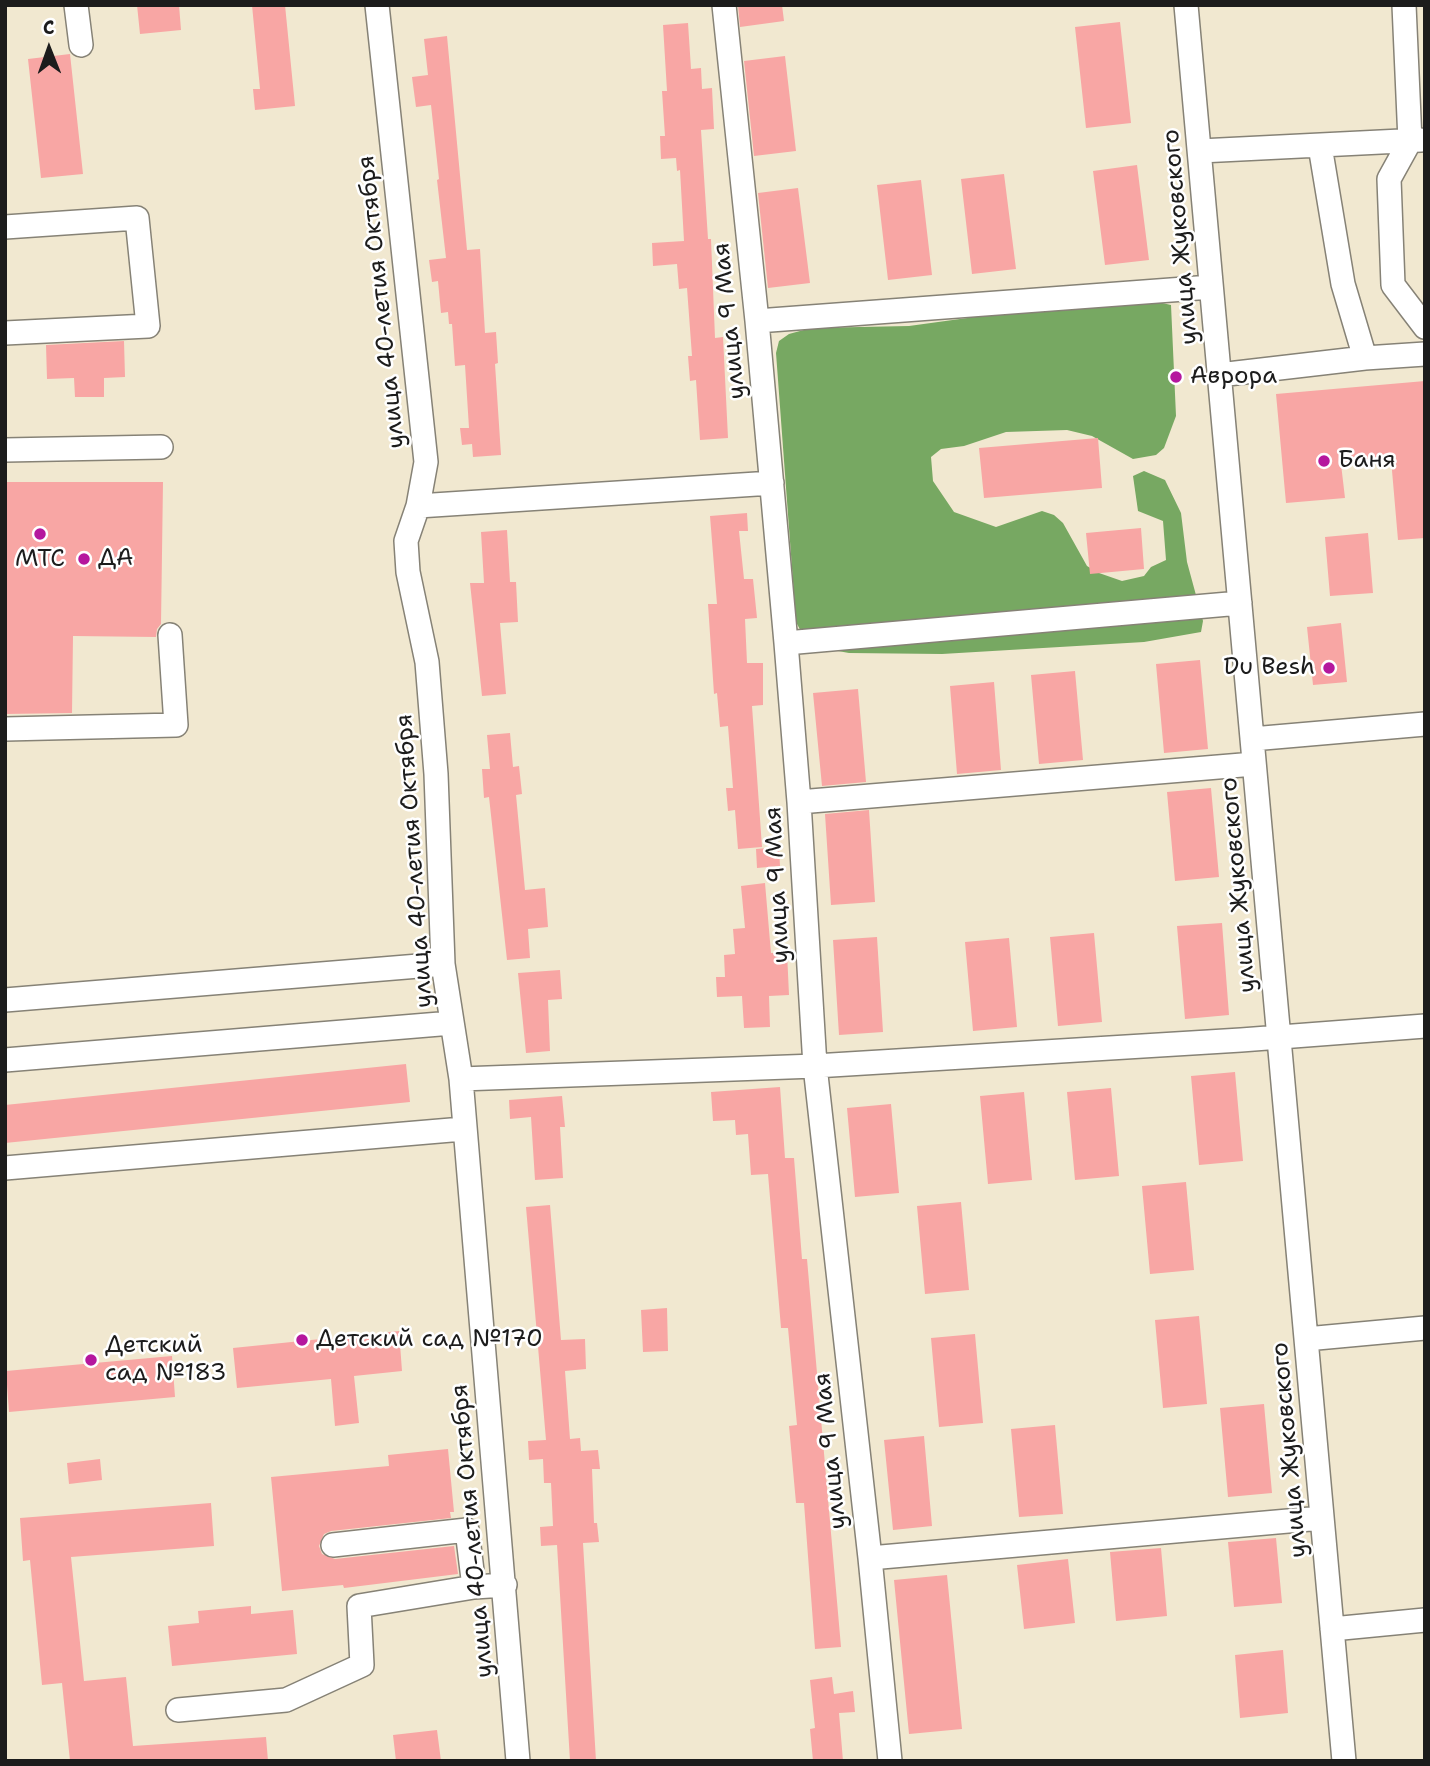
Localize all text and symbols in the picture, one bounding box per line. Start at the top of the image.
north arrow [14,14,84,84]
text: С [43,15,55,40]
street label: улица Жуковского [1157,128,1205,346]
street label: улица 40-летия Октября [352,154,412,450]
street label: улица 9 Мая [707,241,753,401]
place label: Аврора [1190,363,1277,391]
marker: Аврора [1168,369,1184,385]
place label: Баня [1338,447,1396,475]
marker: Баня [1316,453,1332,469]
marker: МТС [32,526,48,542]
place label: ДА [98,545,133,573]
place label: МТС [15,546,65,574]
marker: ДА [76,551,92,567]
place label: Du Besh [1223,654,1315,682]
marker: Du Besh [1321,660,1337,676]
street label: улица 40-летия Октября [390,713,440,1009]
street label: улица Жуковского [1215,776,1263,994]
street label: улица 9 Мая [760,806,796,964]
place label: Детский сад №170 [316,1326,543,1354]
place label: Детский сад №183 [105,1332,226,1388]
marker: Детский сад №170 [294,1332,310,1348]
street label: улица Жуковского [1266,1341,1314,1559]
marker: Детский сад №183 [83,1352,99,1368]
street label: улица 9 Мая [808,1371,854,1531]
street label: улица 40-летия Октября [446,1383,500,1679]

